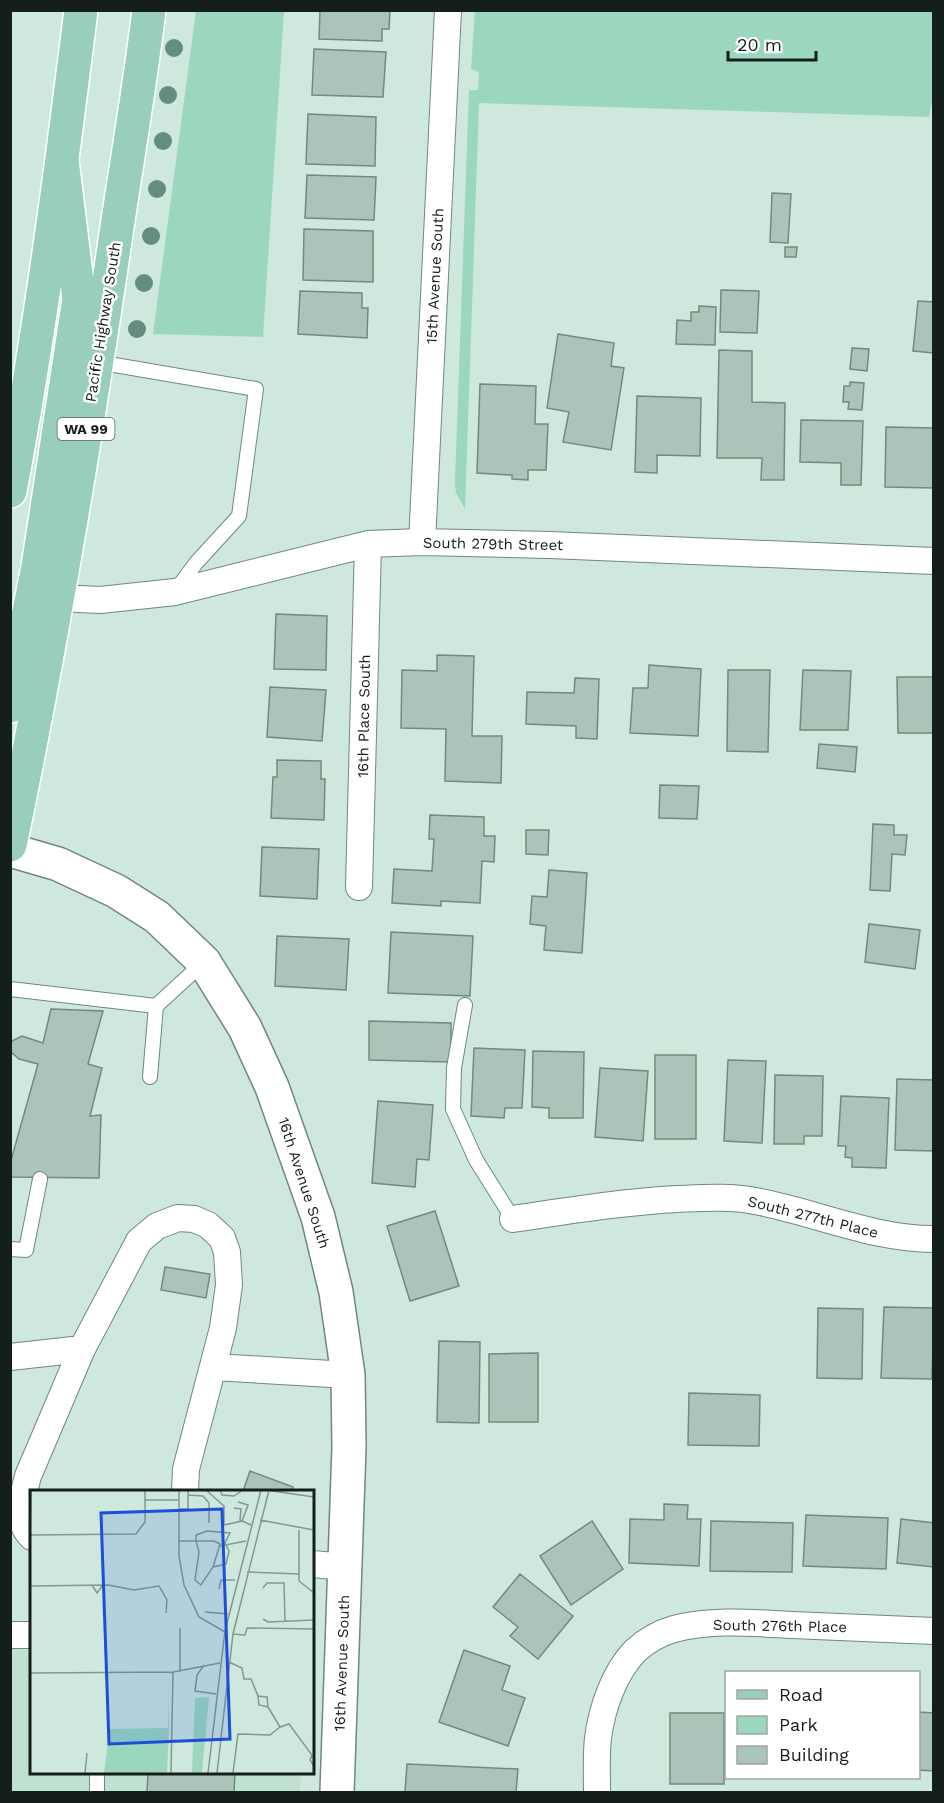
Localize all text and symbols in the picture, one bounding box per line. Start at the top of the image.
scale bar [728,24,816,62]
text: 20 m [737,34,782,55]
street label: 15th Avenue South [422,207,448,345]
street label: Pacific Highway South [81,241,125,403]
road number: WA 99 [58,418,115,440]
street label: South 279th Street [423,534,564,554]
street label: 16th Place South [354,654,374,778]
street label: 16th Avenue South [274,1115,334,1251]
street label: South 277th Place [746,1192,880,1242]
inset map [30,1490,314,1773]
street label: 16th Avenue South [331,1594,353,1732]
street label: South 276th Place [713,1616,847,1636]
legend [725,1671,920,1779]
text: Road [779,1684,823,1705]
text: Park [779,1714,818,1735]
text: Building [779,1744,849,1765]

